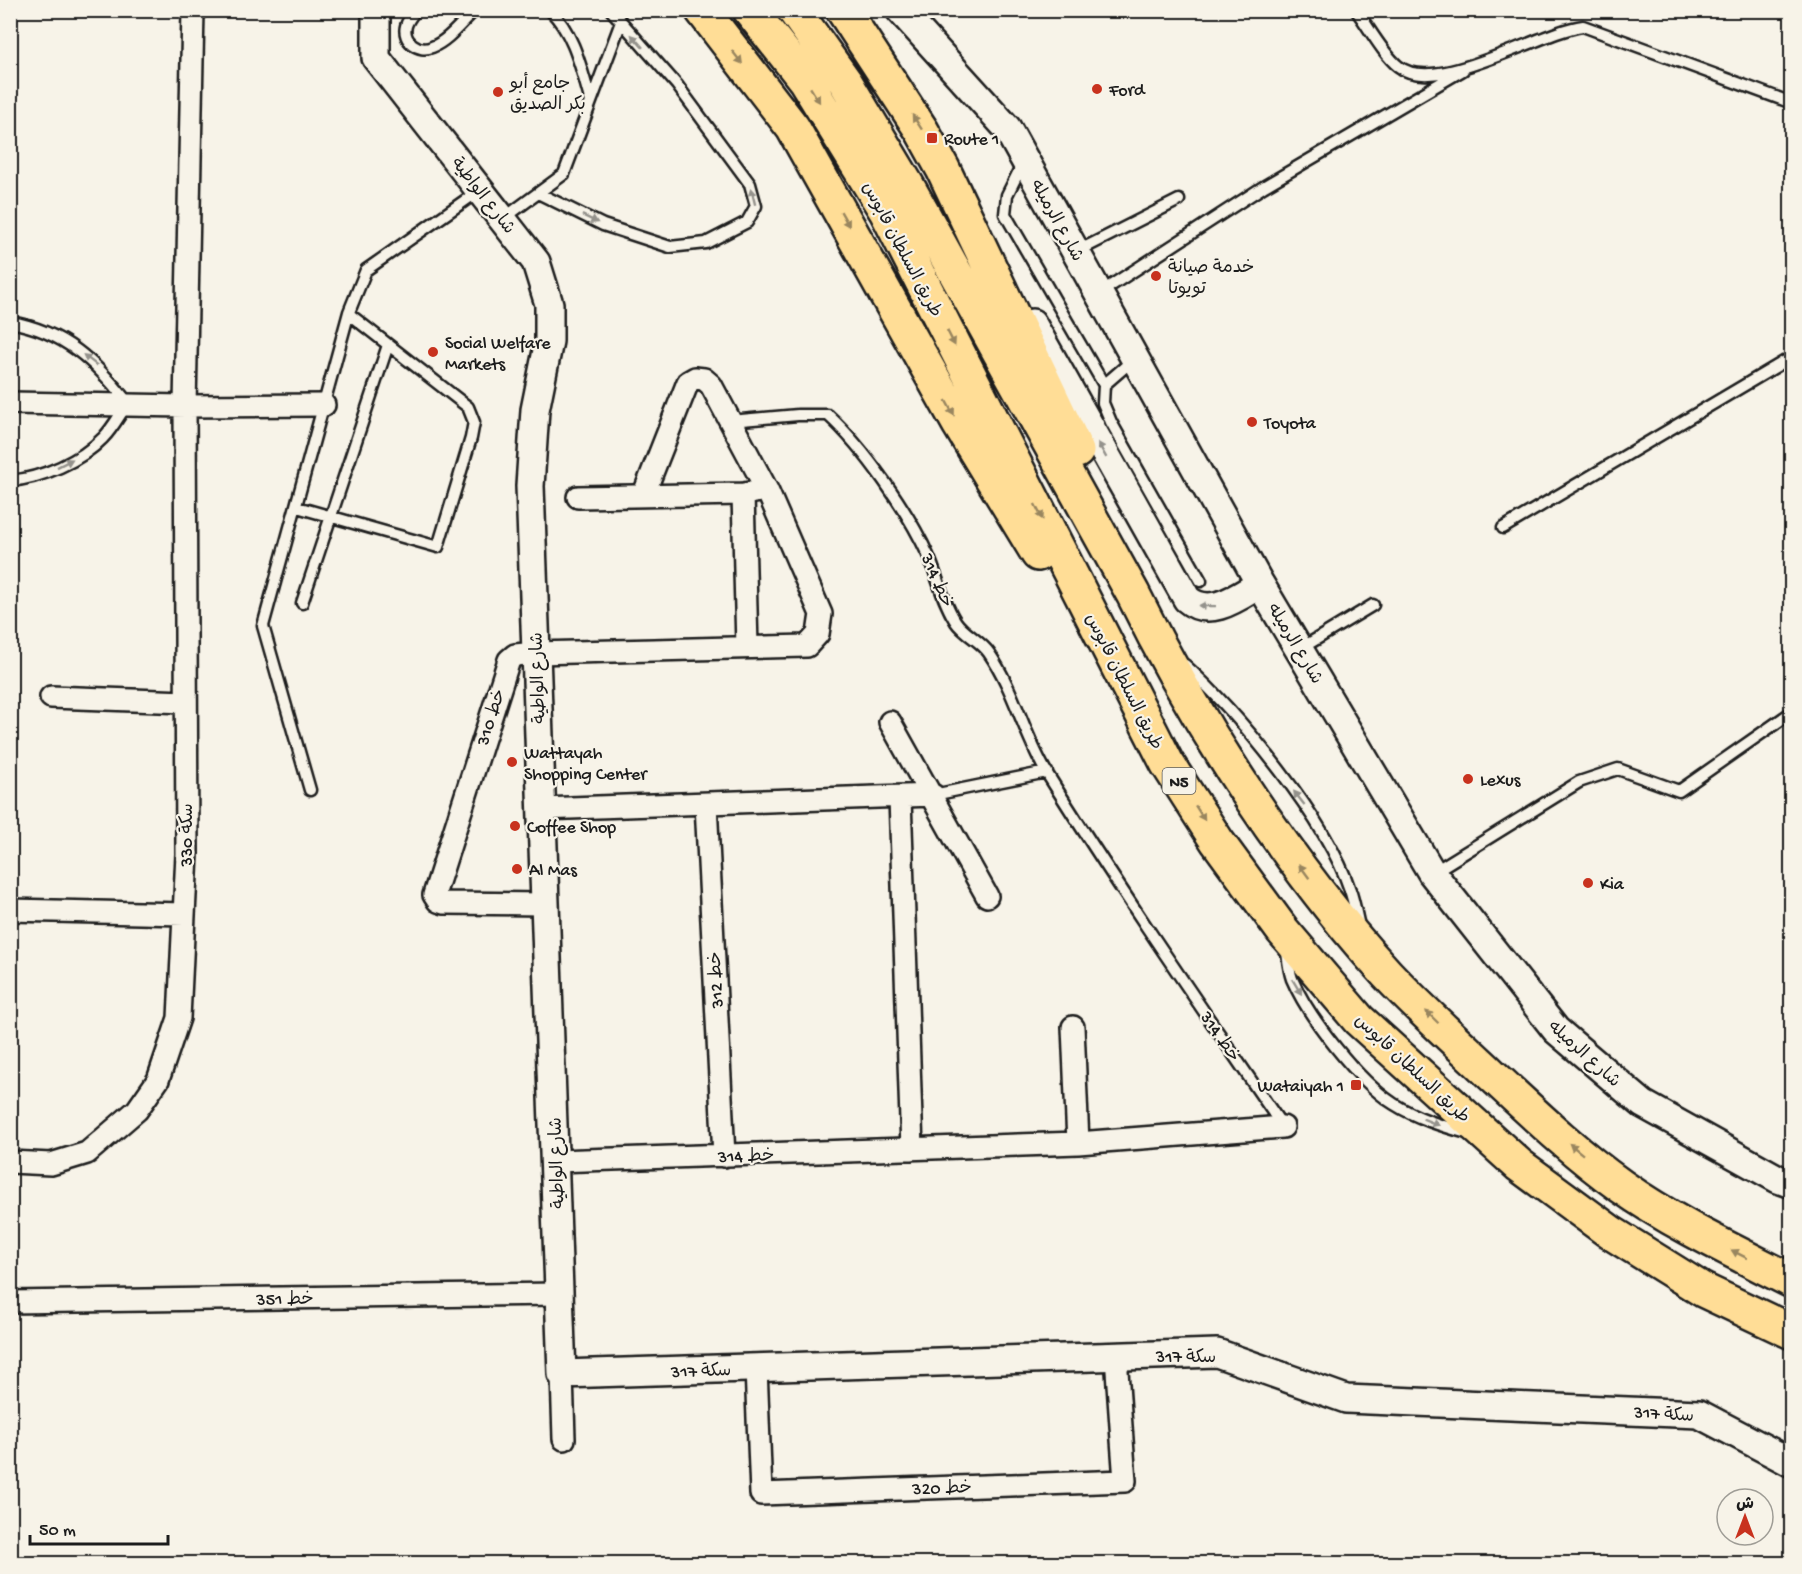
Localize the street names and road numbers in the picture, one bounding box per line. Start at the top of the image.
street label: شارع الواطية [446,154,519,239]
street label: شارع الرميله [1025,177,1087,266]
street label: طريق السلطان قابوس [856,179,945,322]
street label: خط 314 [915,550,956,611]
street label: شارع الرميله [1262,600,1326,688]
street label: طريق السلطان قابوس [1079,610,1166,754]
street label: شارع الواطية [527,632,552,724]
street label: خط 310 [473,687,511,750]
road number: N5 [1162,768,1196,794]
street label: سكة 330 [178,803,199,868]
street label: خط 312 [706,951,730,1010]
street label: خط 314 [1194,1007,1243,1067]
street label: طريق السلطان قابوس [1349,1011,1473,1129]
street label: شارع الرميله [1543,1017,1624,1093]
street label: شارع الواطية [546,1117,571,1209]
street label: خط 314 [716,1146,775,1169]
street label: خط 351 [255,1289,314,1312]
street label: سكة 317 [1155,1348,1216,1369]
street label: سكة 317 [670,1361,732,1384]
street label: سكة 317 [1632,1403,1695,1428]
street label: خط 320 [911,1478,972,1501]

